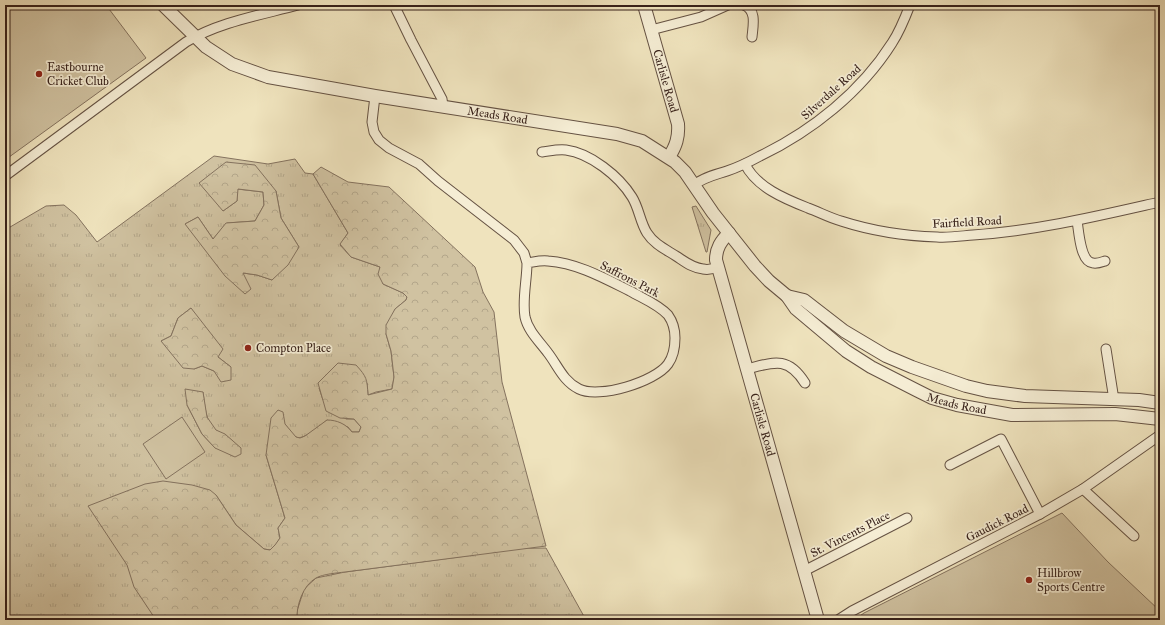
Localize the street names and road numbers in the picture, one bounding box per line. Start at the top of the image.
street label: Carlisle Road [650,48,681,114]
street label: Silverdale Road [798,61,864,123]
street label: Meads Road [466,104,529,127]
street label: Fairfield Road [932,213,1002,231]
street label: Saffrons Park [598,258,662,300]
street label: Meads Road [925,390,988,417]
street label: Carlisle Road [747,391,778,458]
street label: Gaudick Road [963,501,1031,545]
street label: St. Vincents Place [808,508,892,560]

